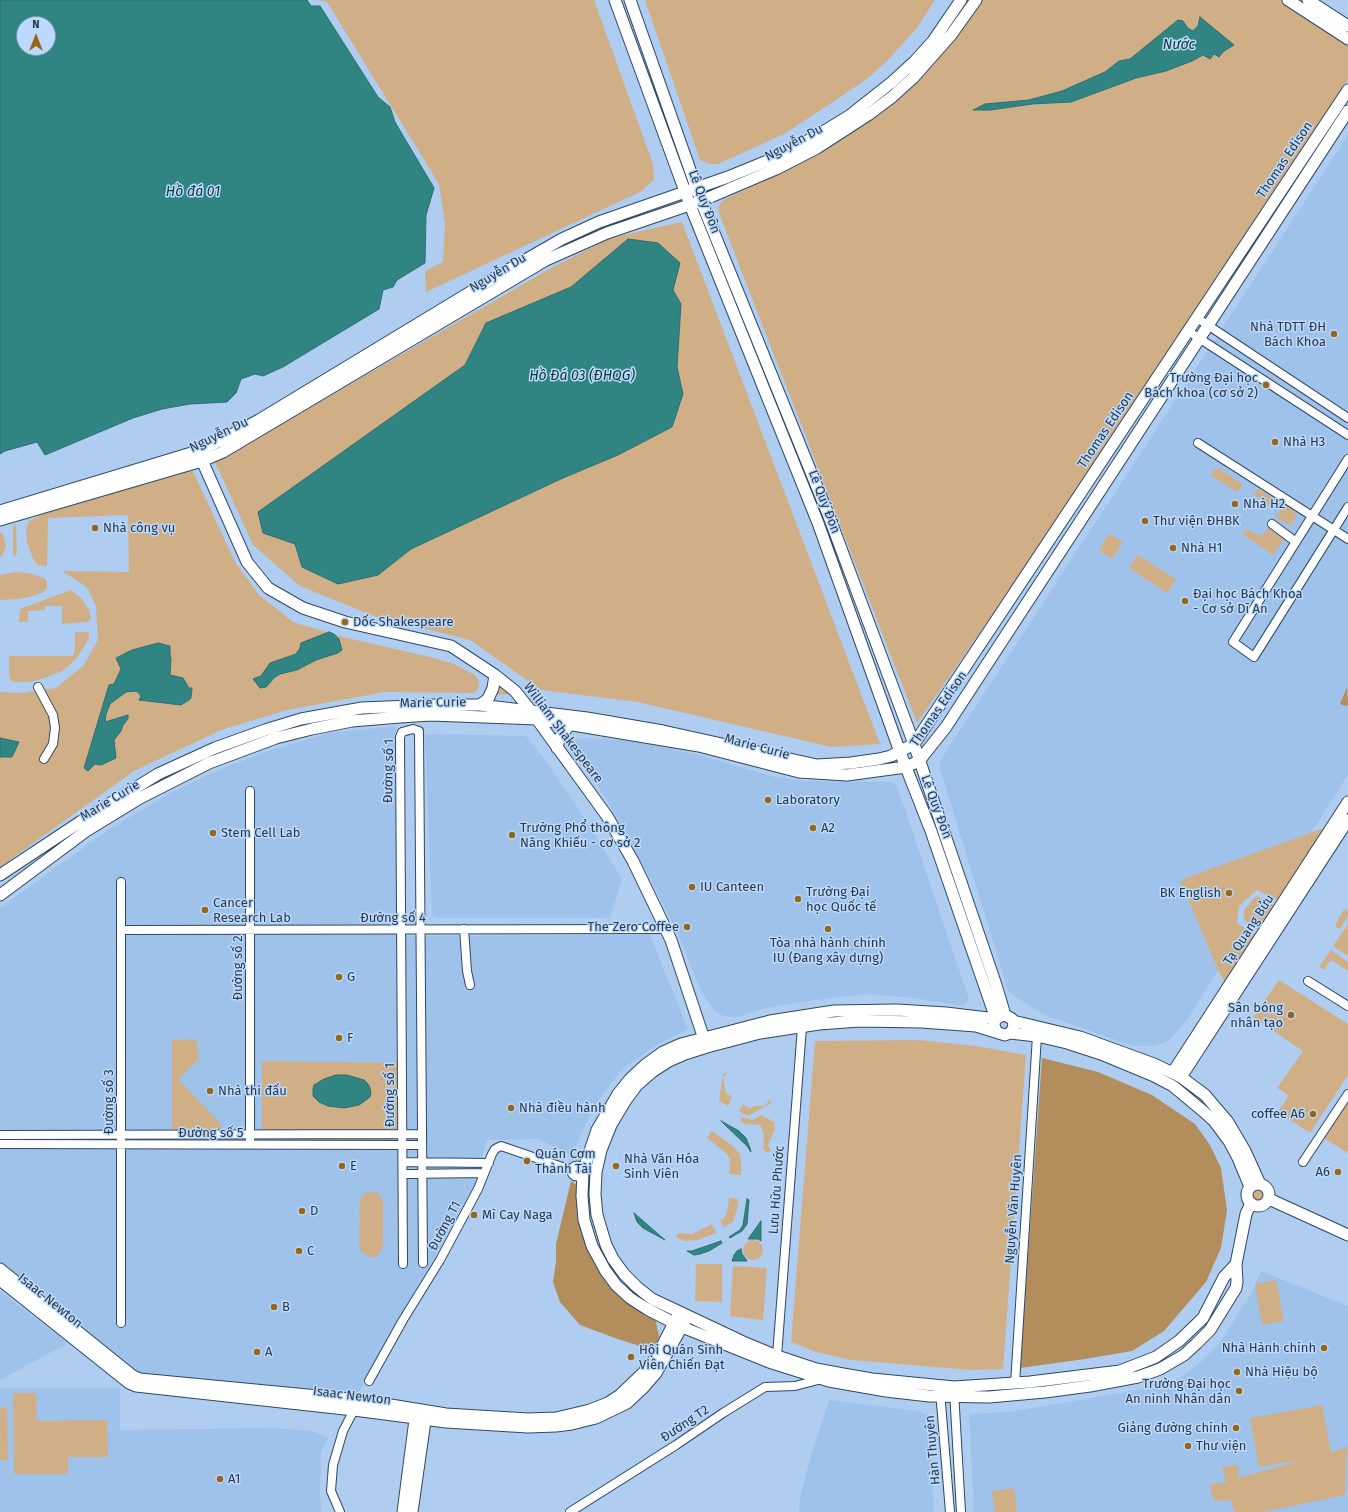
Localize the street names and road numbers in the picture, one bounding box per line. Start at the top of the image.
street label: Thomas Edison [1254,119,1316,201]
street label: Nguyễn Du [762,121,826,165]
street label: Lê Quý Đôn [685,168,723,236]
street label: Nguyễn Du [467,250,529,296]
street label: Thomas Edison [1075,389,1137,471]
street label: Nguyễn Du [187,414,251,456]
street label: Lê Quý Đôn [805,468,843,536]
street label: Thomas Edison [907,668,971,750]
street label: William Shakespeare [520,679,606,787]
street label: Marie Curie [399,695,467,711]
street label: Marie Curie [723,731,791,763]
street label: Đường số 1 [381,739,397,803]
street label: Lê Quý Đôn [917,773,955,841]
street label: Marie Curie [77,777,143,825]
street label: Tạ Quang Bửu [1220,892,1278,968]
street label: Đường số 4 [360,910,426,926]
street label: Đường số 2 [230,935,246,1001]
street label: Đường số 1 [382,1063,398,1127]
street label: Đường số 3 [101,1069,117,1135]
street label: Đường số 5 [178,1125,244,1141]
street label: Lưu Hữu Phước [766,1145,788,1235]
street label: Nguyễn Văn Huyên [1002,1154,1026,1264]
street label: Đường T1 [426,1199,464,1253]
street label: Isaac Newton [15,1270,85,1332]
street label: Isaac Newton [312,1383,392,1409]
street label: Đường T2 [658,1402,712,1446]
street label: Hàn Thuyên [922,1414,944,1486]

